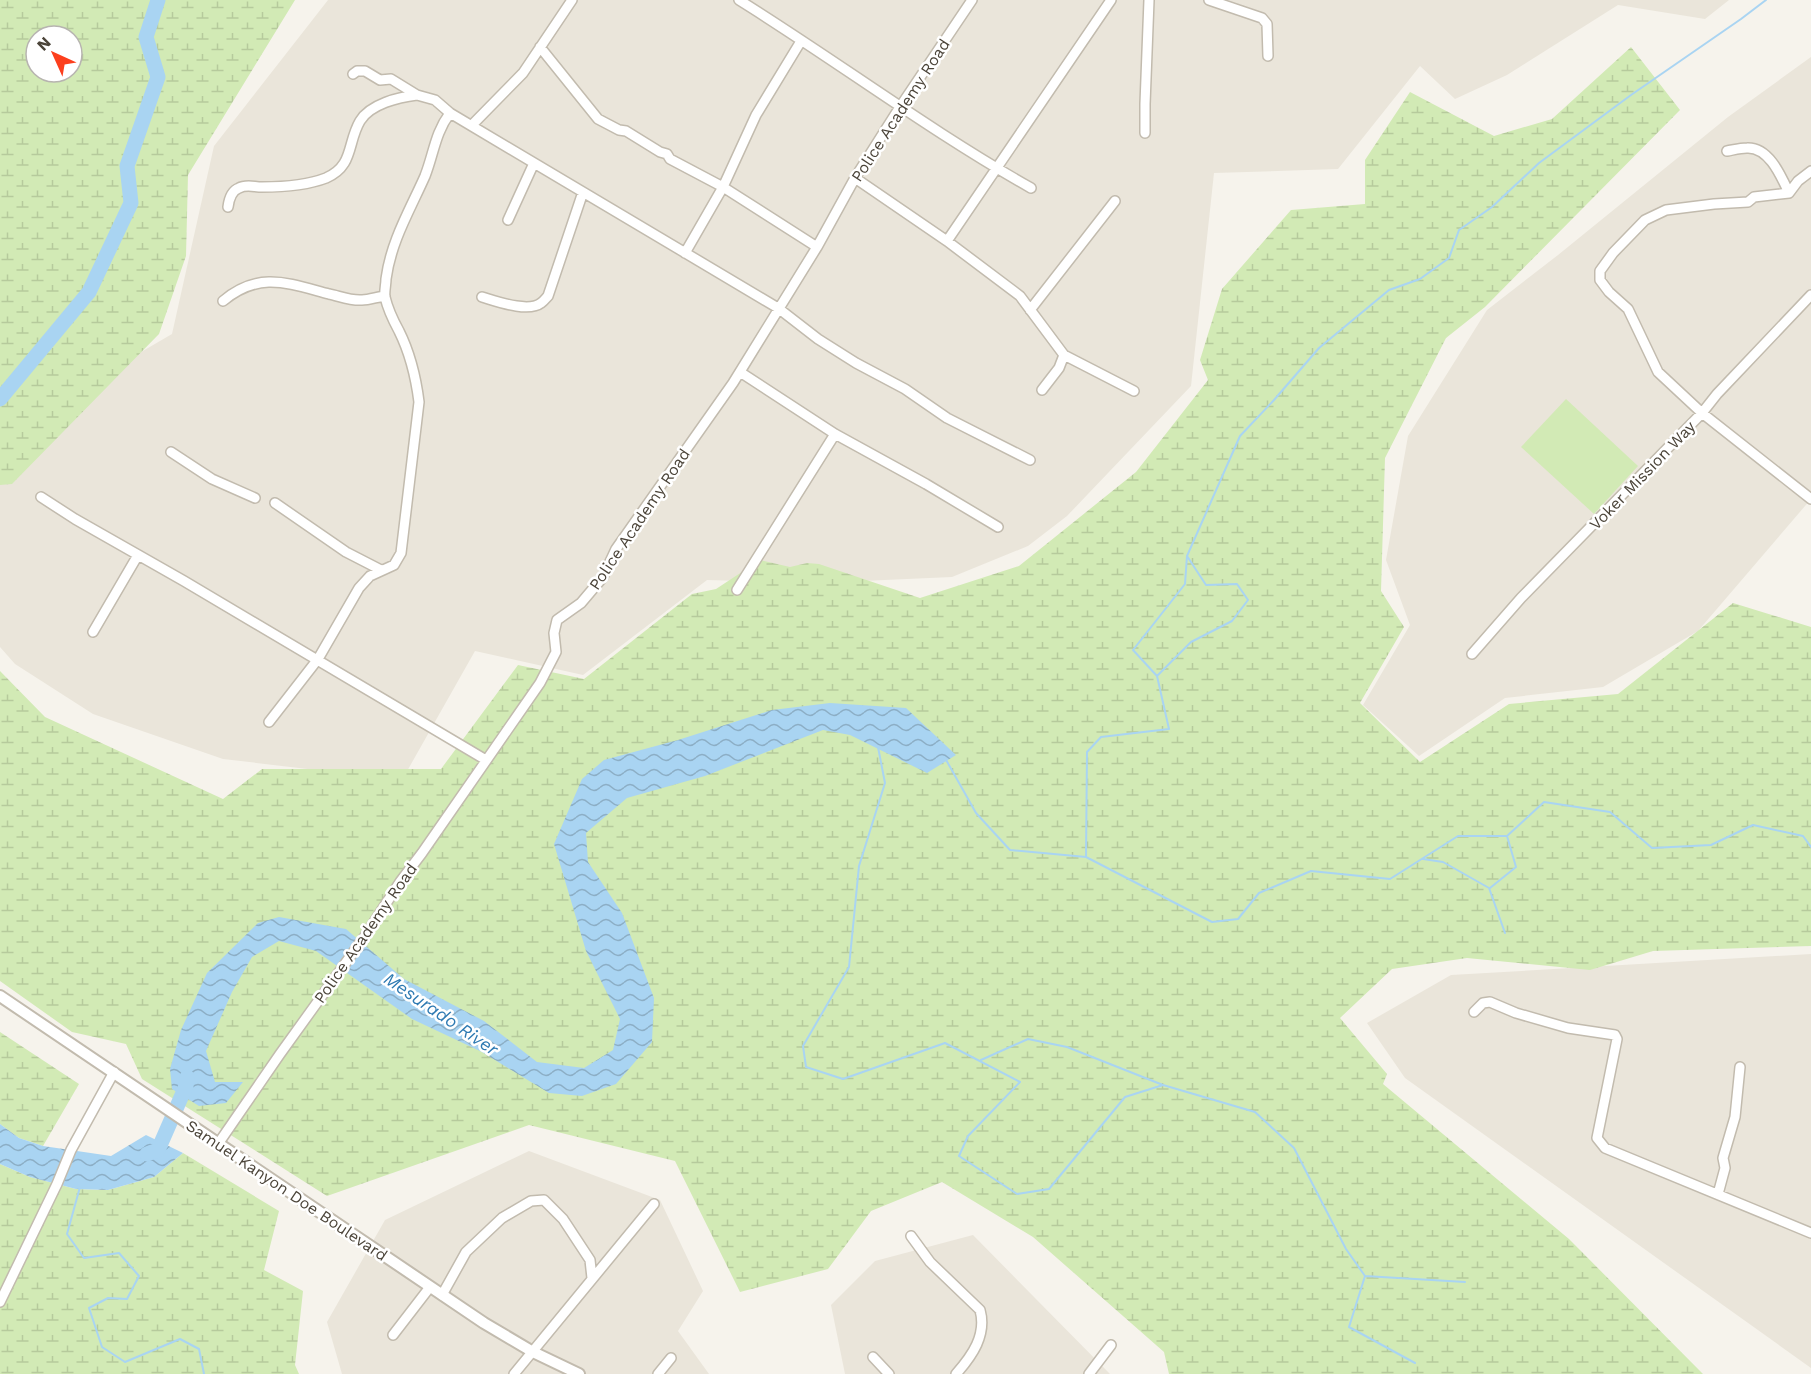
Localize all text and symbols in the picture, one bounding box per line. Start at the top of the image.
north arrow [24,24,84,84]
text: N [33,33,55,55]
street label: Police Academy Road [847,35,954,185]
street label: Voker Mission Way [1585,416,1700,534]
street label: Police Academy Road [585,445,694,594]
street label: Police Academy Road [310,860,421,1007]
water label: Mesurado River [380,968,503,1060]
street label: Samuel Kanyon Doe Boulevard [182,1116,391,1265]

